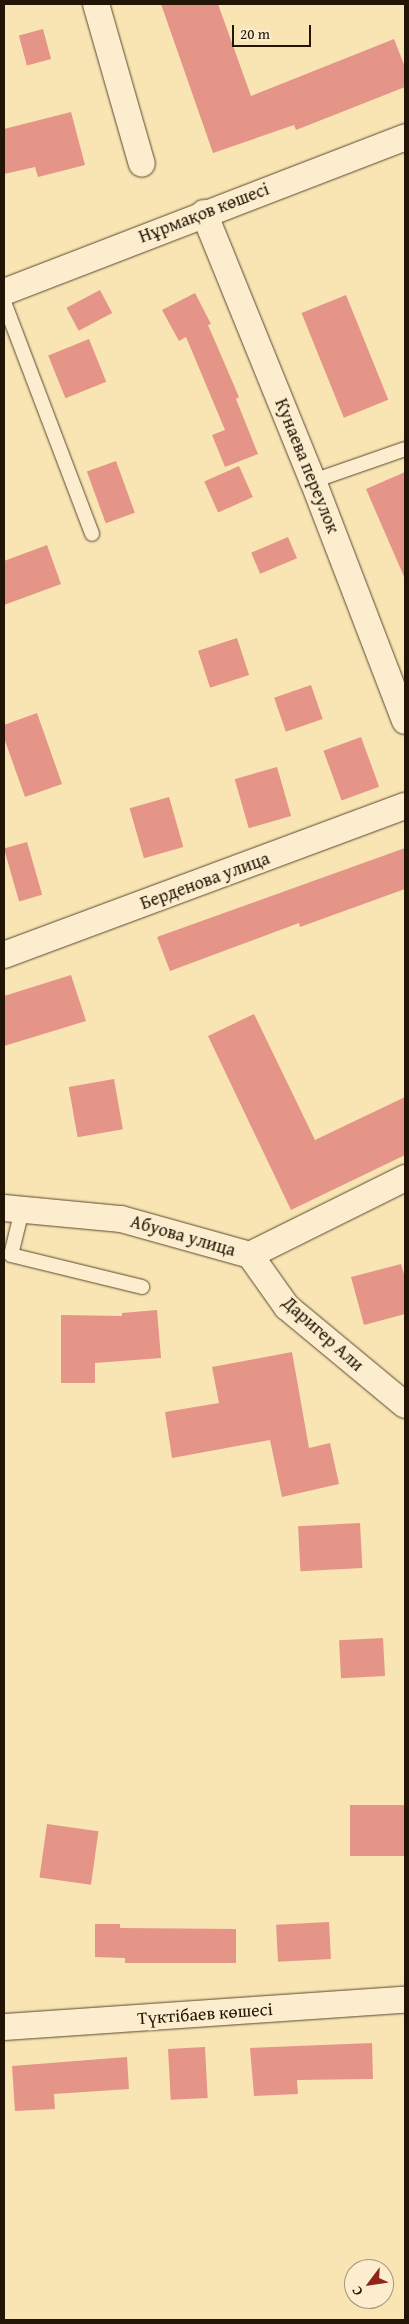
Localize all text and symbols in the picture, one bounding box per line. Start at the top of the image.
scale bar [234,15,313,47]
text: 20 m [240,23,270,44]
street label: Нұрмақов көшесі [136,178,272,248]
street label: Кунаева переулок [270,395,344,537]
street label: Берденова улица [137,848,273,914]
street label: Абуова улица [128,1211,238,1261]
street label: Даригер Али [278,1292,368,1376]
street label: Түктібаев көшесі [137,1999,273,2029]
north arrow [344,2259,394,2309]
text: С [346,2283,368,2300]

